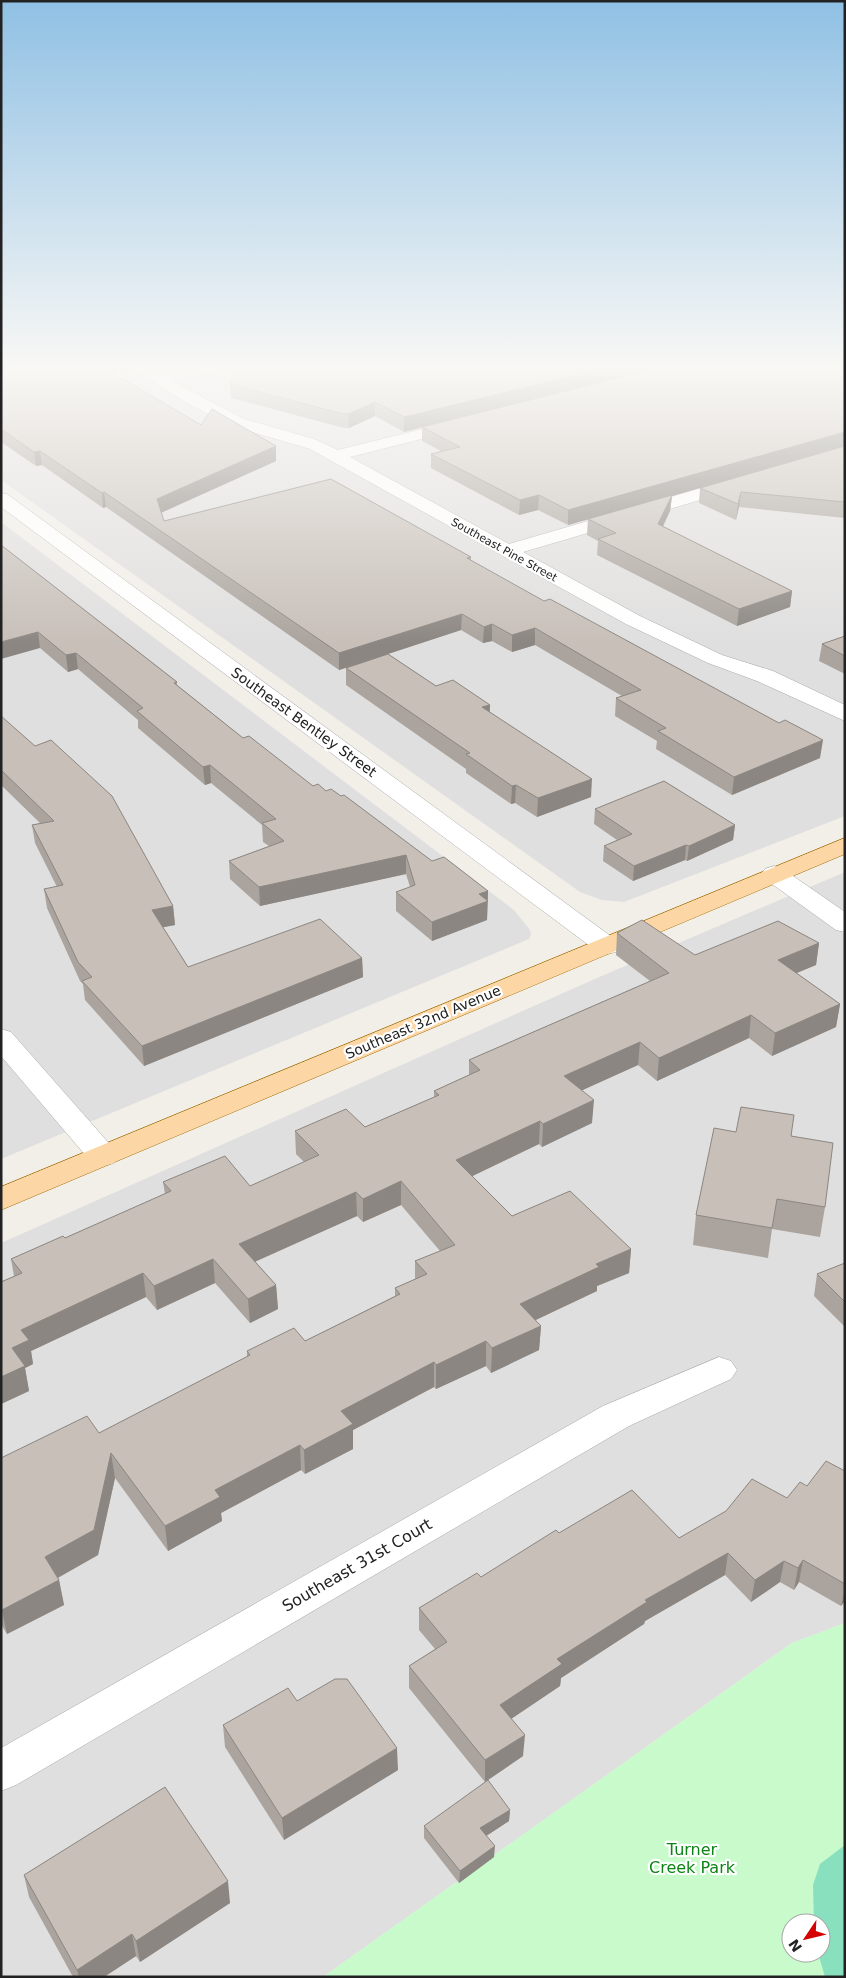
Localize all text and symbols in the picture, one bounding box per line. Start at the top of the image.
street label: Southeast Pine Street [449,515,560,585]
street label: Southeast Bentley Street [228,664,380,780]
street label: Southeast 32nd Avenue [343,982,503,1062]
street label: Southeast 31st Court [279,1514,435,1616]
park label: Turner Creek Park [649,1840,736,1877]
north arrow [781,1913,831,1963]
text: N [785,1936,805,1955]

